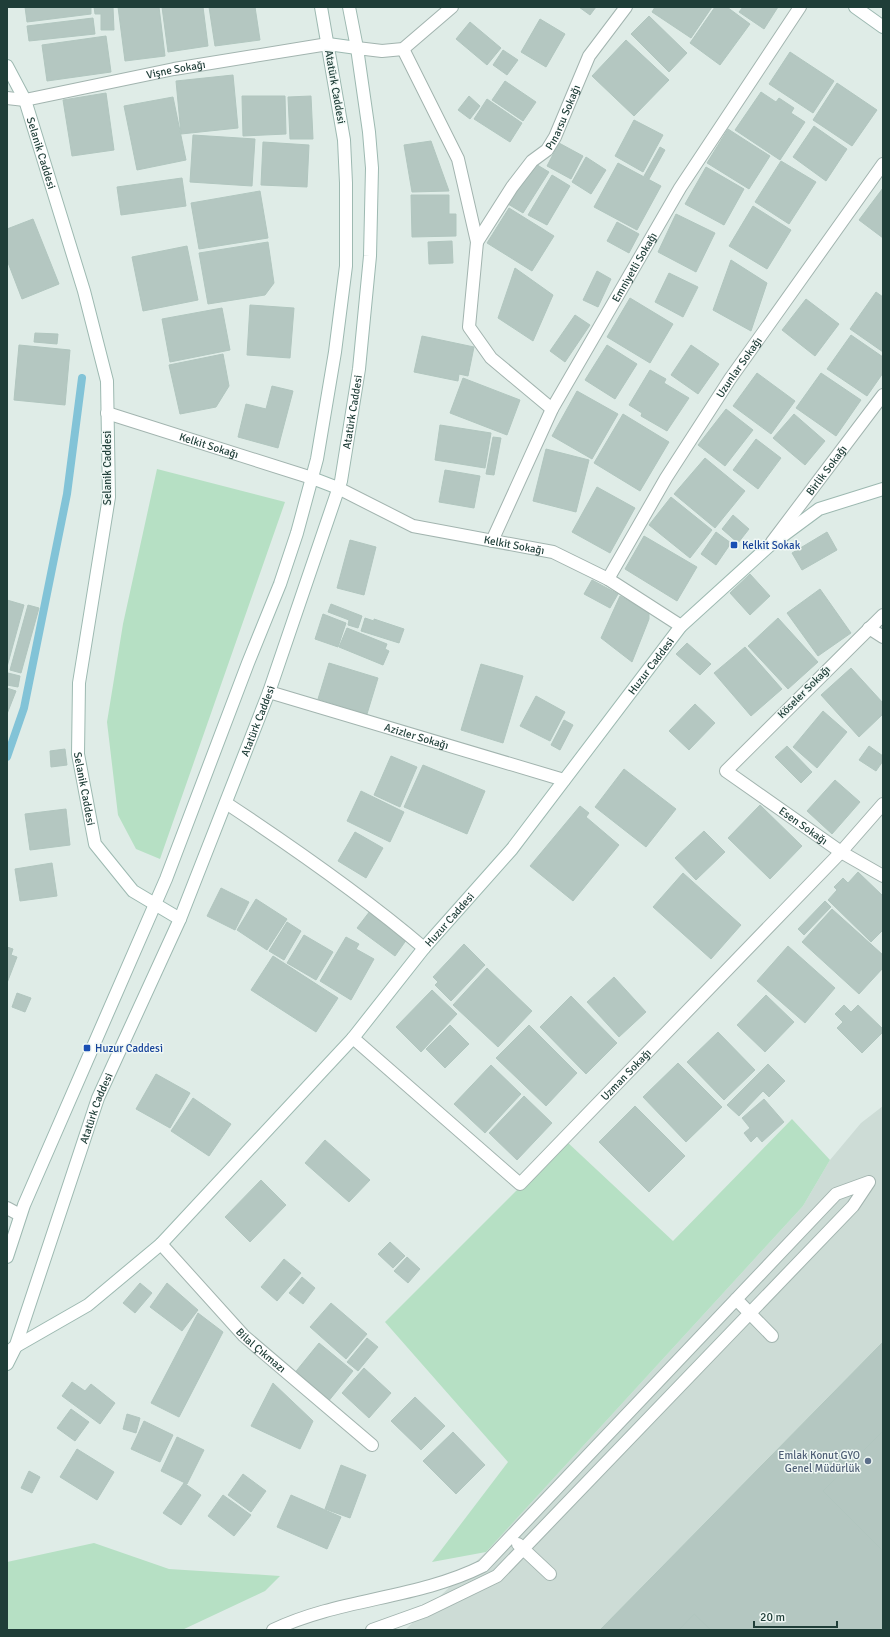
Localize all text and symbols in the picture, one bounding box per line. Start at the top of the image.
street label: Atatürk Caddesi [322,49,348,125]
street label: Vişne Sokağı [145,58,206,81]
street label: Pınarsu Sokağı [542,83,583,152]
street label: Selanik Caddesi [24,116,59,191]
street label: Emniyetli Sokağı [609,230,660,304]
street label: Uzunlar Sokağı [713,334,764,400]
street label: Atatürk Caddesi [340,374,364,450]
street label: Kelkit Sokağı [178,430,240,461]
street label: Selanik Caddesi [101,431,114,505]
street label: Birlik Sokağı [803,442,849,498]
street label: Kelkit Sokağı [483,533,546,557]
place label: Kelkit Sokak [742,539,801,552]
marker: Kelkit Sokak [729,540,739,550]
street label: Huzur Caddesi [625,635,676,697]
street label: Köseler Sokağı [775,663,833,721]
street label: Atatürk Caddesi [238,684,277,758]
street label: Azizler Sokağı [383,720,450,752]
street label: Selanik Caddesi [71,751,98,827]
street label: Esen Sokağı [776,804,830,847]
street label: Huzur Caddesi [422,890,477,949]
place label: Huzur Caddesi [95,1042,163,1055]
marker: Huzur Caddesi [82,1043,92,1053]
street label: Uzman Sokağı [598,1046,654,1103]
street label: Atatürk Caddesi [77,1071,115,1145]
street label: Bilal Çıkmazı [233,1325,288,1375]
place label: Emlak Konut GYO Genel Müdürlük [778,1449,860,1475]
marker: Emlak Konut GYO Genel Müdürlük [863,1456,873,1466]
scale bar [754,1603,837,1629]
text: 20 m [760,1610,785,1625]

